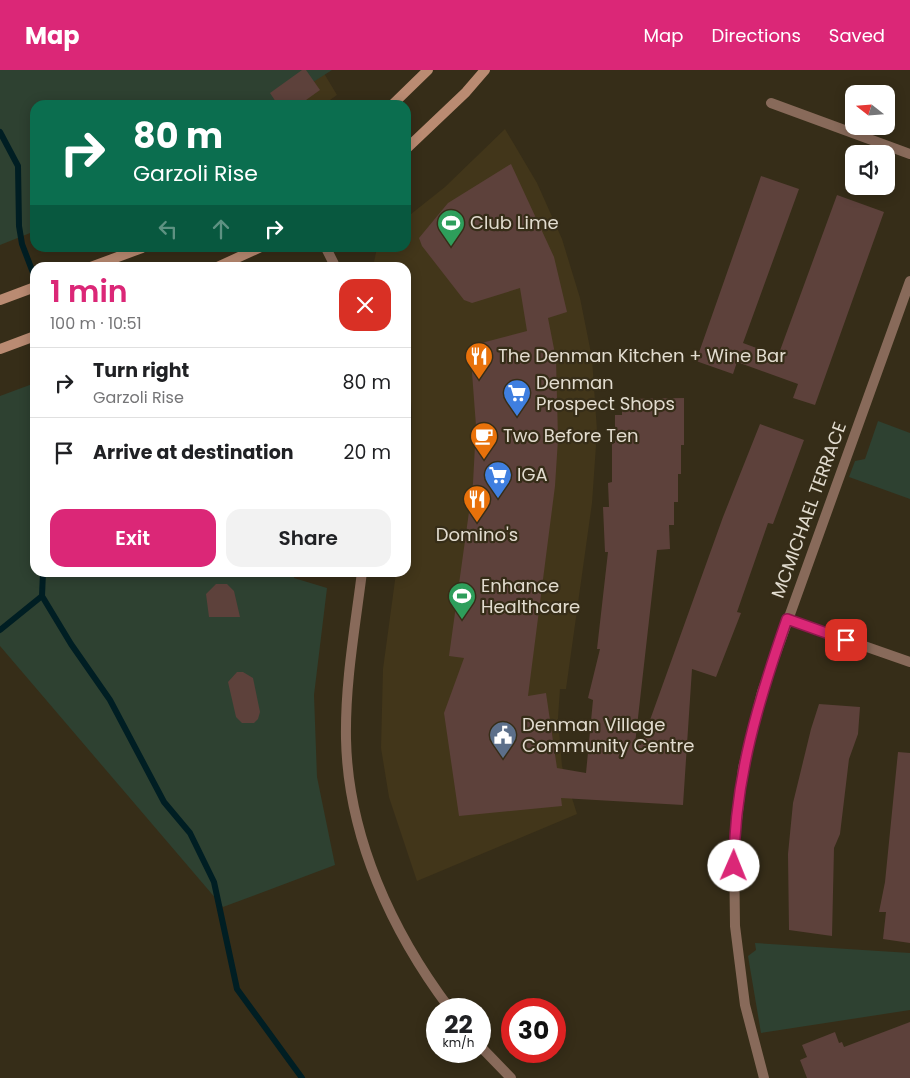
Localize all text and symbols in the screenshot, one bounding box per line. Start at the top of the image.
text: Map [25,19,80,52]
text: Map [644,23,683,48]
text: Directions [711,23,801,48]
text: Saved [829,23,885,48]
north arrow [845,85,895,135]
map controls [845,85,895,195]
text: 80 m [133,111,223,160]
icon: right [50,120,115,185]
button: sound [845,145,895,195]
text: Garzoli Rise [133,158,258,189]
sports icon: Club Lime [436,208,466,247]
place label: Club Lime [470,210,559,235]
icon: left [154,215,182,243]
icon: ahead [207,215,235,243]
icon: right [260,215,288,243]
text: 1 min [50,270,128,313]
button: close [339,279,391,331]
text: 100 m · 10:51 [50,312,142,335]
restaurant icon: The Denman Kitchen + Wine Bar [464,341,494,380]
place label: The Denman Kitchen + Wine Bar [498,343,786,368]
text: Turn right [93,357,189,384]
icon: right [50,369,78,397]
text: 80 m [342,369,391,396]
place label: Denman Prospect Shops [536,370,675,416]
supermarket icon: Denman Prospect Shops [502,378,532,417]
text: Garzoli Rise [93,386,184,409]
street label: MCMICHAEL TERRACE [765,418,852,601]
cafe icon: Two Before Ten [469,421,499,460]
place label: Two Before Ten [503,423,639,448]
icon: arrive [50,439,78,467]
text: Arrive at destination [93,439,294,466]
text: 20 m [343,439,391,466]
supermarket icon: IGA [483,460,513,499]
place label: IGA [517,462,548,487]
restaurant icon: Domino's [462,484,492,523]
button: Exit [50,509,216,567]
button: Share [226,509,391,567]
place label: Domino's [436,522,518,547]
place label: Enhance Healthcare [481,573,580,619]
sports icon: Enhance Healthcare [447,581,477,620]
pin [825,619,867,661]
icon: arrive [832,626,860,654]
place label: Denman Village Community Centre [522,712,694,758]
public building icon: Denman Village Community Centre [488,720,518,759]
position arrow [707,839,759,891]
speed limit sign: 30 [501,998,566,1063]
text: 22 [444,1007,473,1042]
text: km/h [443,1034,474,1051]

